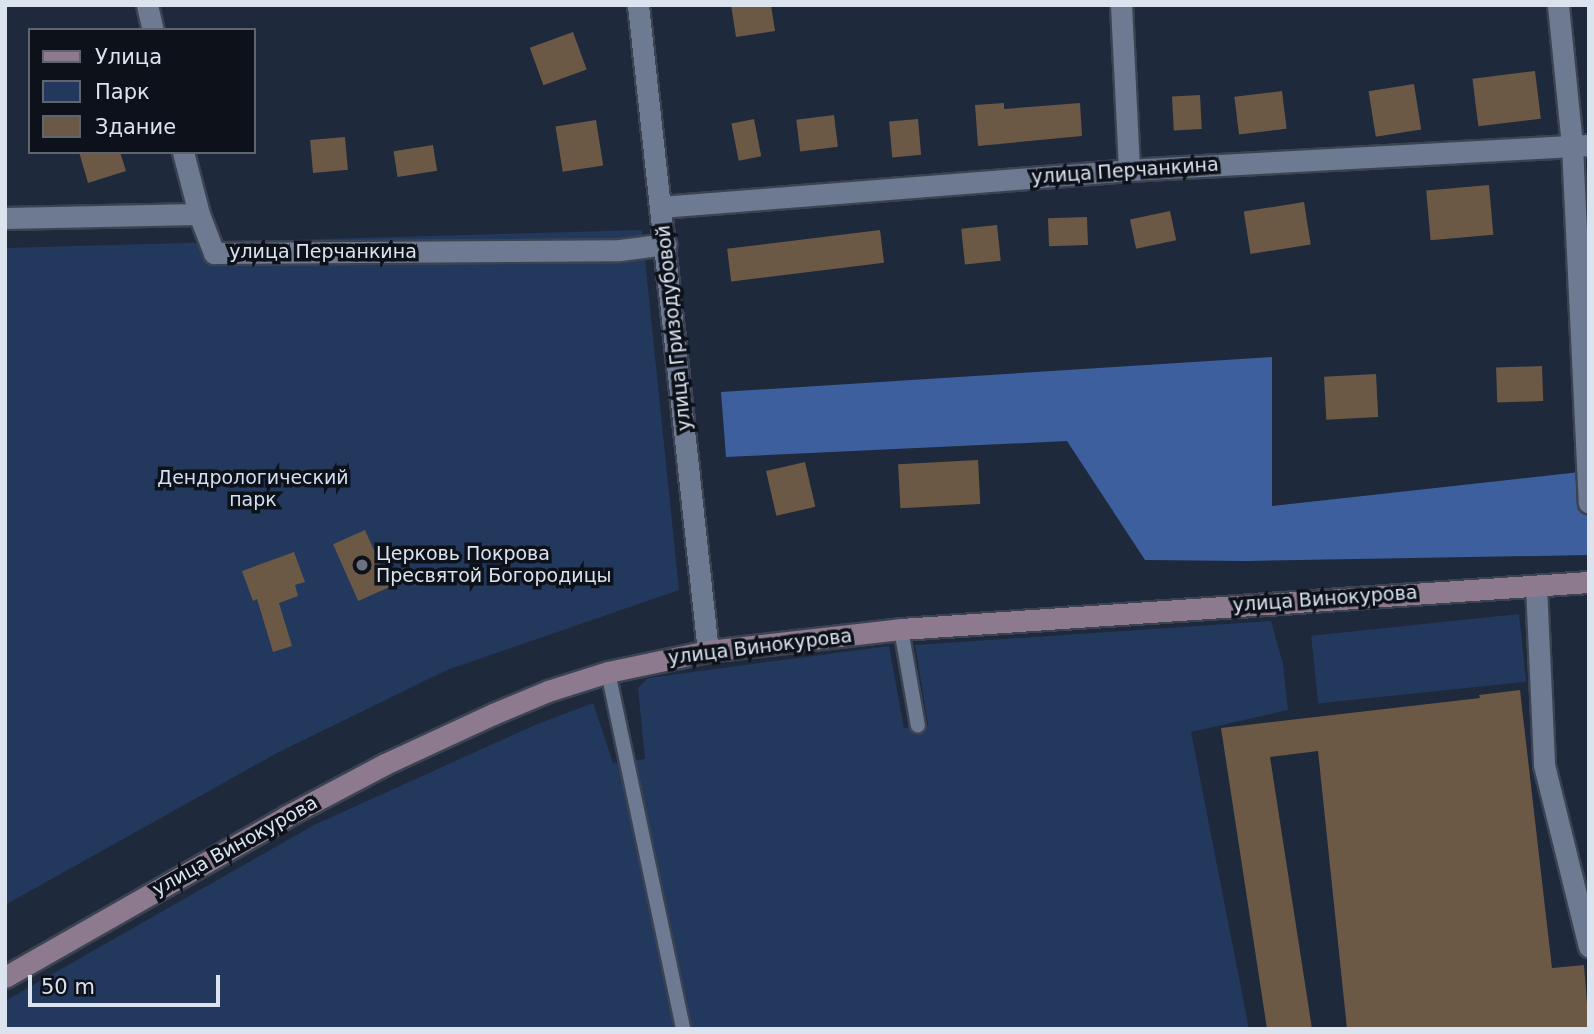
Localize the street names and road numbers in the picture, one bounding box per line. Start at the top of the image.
street label: улица Перчанкина [1031,153,1219,189]
street label: улица Гризодубовой [652,224,696,432]
street label: улица Перчанкина [229,241,417,263]
street label: улица Винокурова [1232,581,1418,617]
street label: улица Винокурова [667,624,853,670]
street label: улица Винокурова [149,791,321,901]

